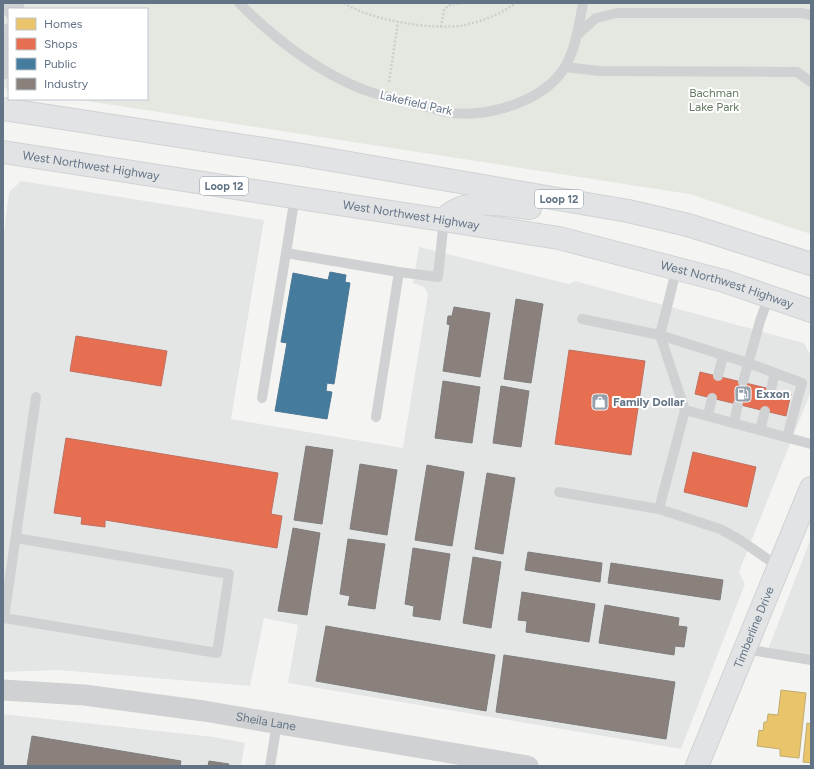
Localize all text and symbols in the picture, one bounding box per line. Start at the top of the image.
legend [8,8,148,100]
text: Homes [44,17,83,31]
text: Shops [44,37,78,51]
text: Public [44,57,77,71]
text: Industry [44,77,89,91]
park label: Bachman Lake Park [689,86,739,114]
street label: Lakefield Park [378,88,454,118]
street label: West Northwest Highway [22,148,161,183]
road number: Loop 12 [200,177,248,195]
road number: Loop 12 [535,190,583,208]
street label: West Northwest Highway [342,198,481,233]
street label: West Northwest Highway [659,258,796,312]
fuel station icon: Exxon [733,384,753,404]
place label: Exxon [756,387,790,401]
shop icon: Family Dollar [590,392,610,412]
place label: Family Dollar [613,395,685,409]
street label: Timberline Drive [731,584,777,670]
street label: Sheila Lane [235,710,297,734]

